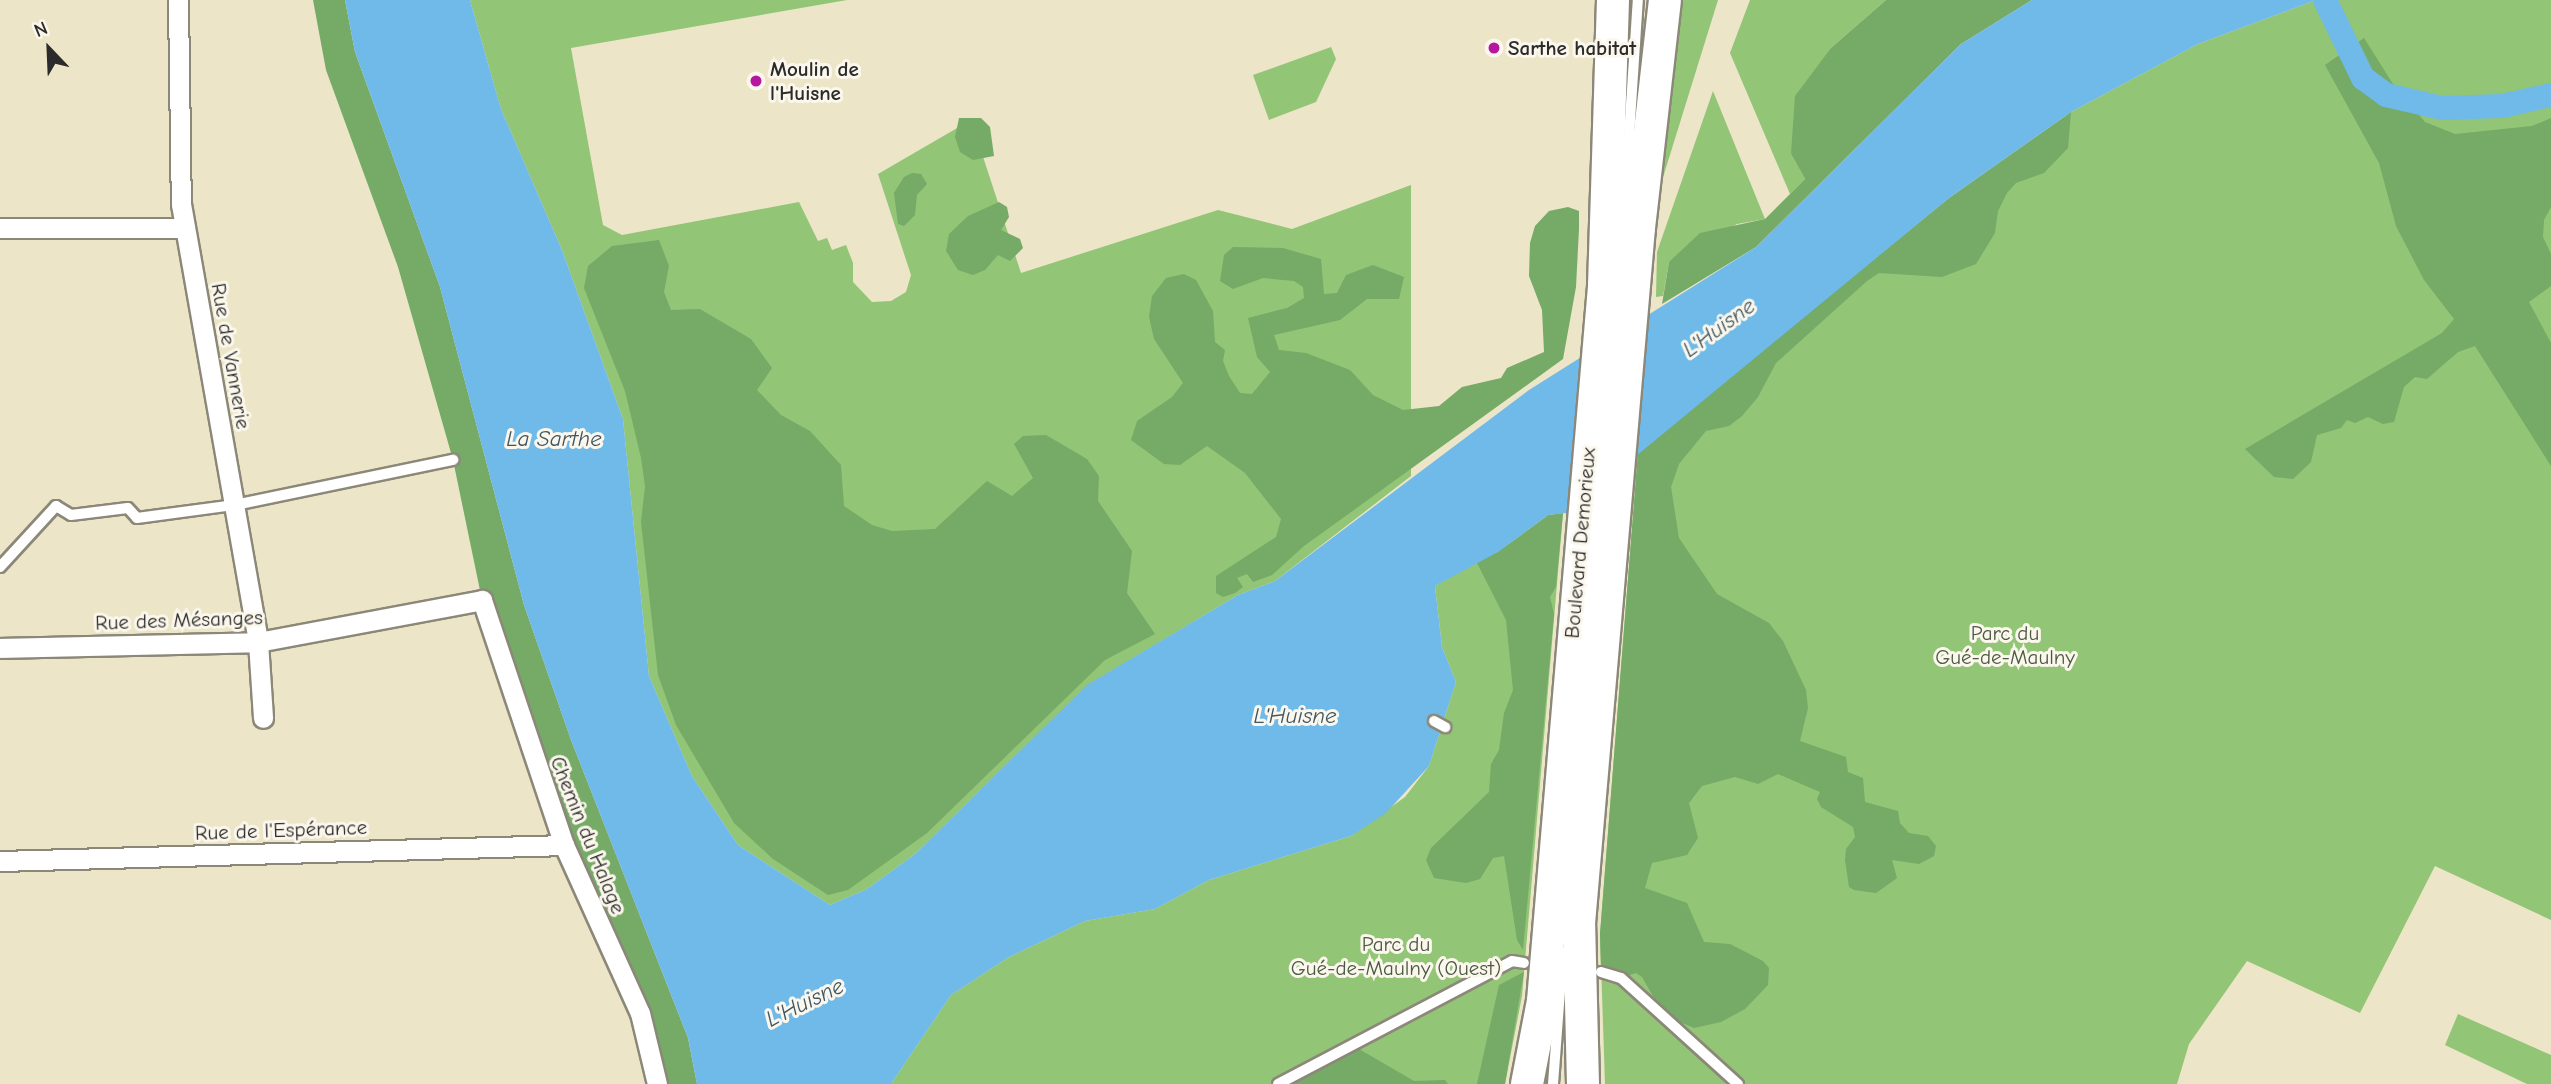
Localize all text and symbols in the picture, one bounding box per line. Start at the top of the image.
north arrow [14,14,84,84]
text: N [31,17,51,42]
place label: Sarthe habitat [1508,35,1636,61]
marker: Sarthe habitat [1486,40,1502,56]
place label: Moulin de l'Huisne [770,56,859,106]
marker: Moulin de l'Huisne [748,73,764,89]
street label: Rue de Vannerie [206,281,256,431]
water label: L'Huisne [1677,292,1761,364]
water label: La Sarthe [506,425,602,453]
street label: Boulevard Demorieux [1559,447,1601,639]
street label: Rue des Mésanges [95,604,263,636]
park label: Parc du Gué-de-Maulny [1935,620,2075,670]
water label: L'Huisne [1253,702,1337,730]
street label: Chemin du Halage [545,753,631,917]
street label: Rue de l'Espérance [194,814,368,846]
park label: Parc du Gué-de-Maulny (Ouest) [1291,931,1501,981]
water label: L'Huisne [762,972,848,1034]

